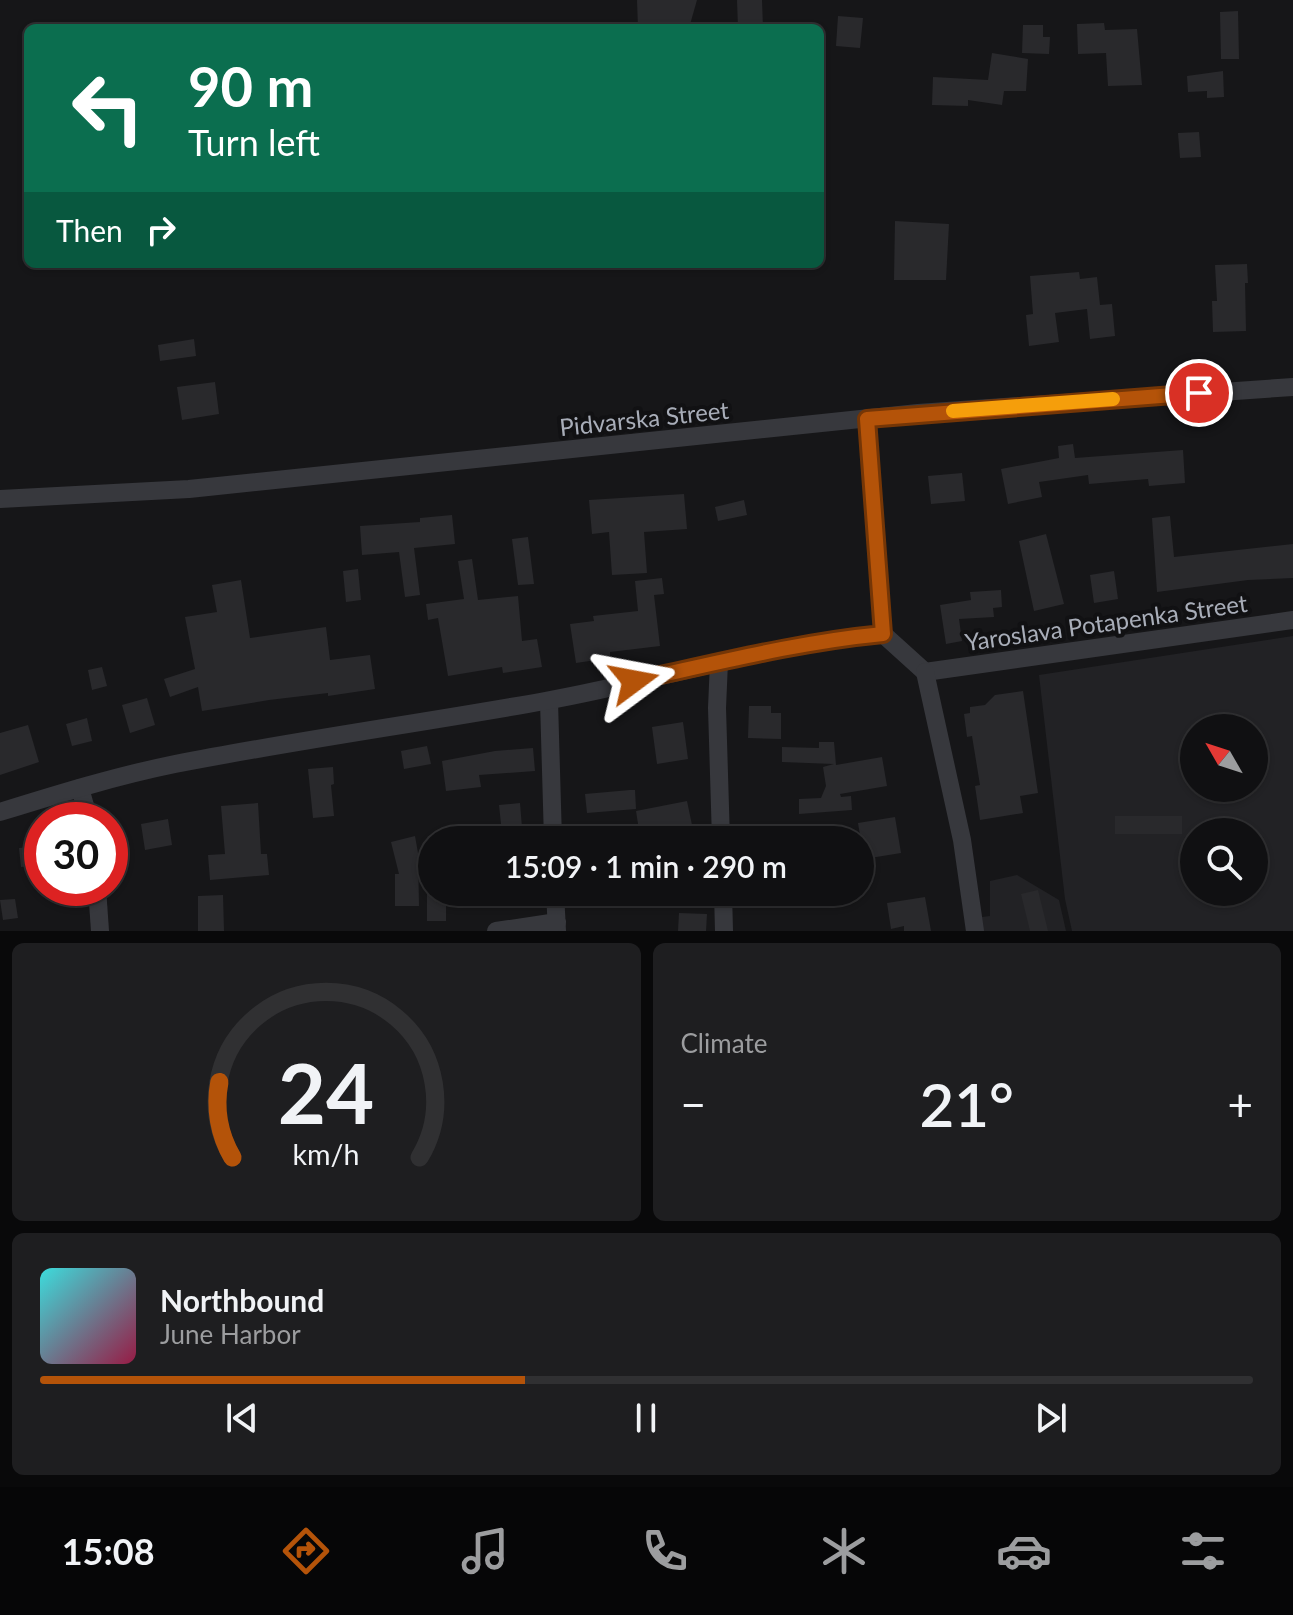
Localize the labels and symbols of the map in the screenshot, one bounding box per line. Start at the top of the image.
pin [1165,359,1233,427]
street label: Pidvarska Street [558,395,730,441]
street label: Yaroslava Potapenka Street [963,588,1249,656]
position arrow [592,639,676,723]
north arrow [1180,714,1268,802]
speed limit sign: 30 [24,802,128,906]

